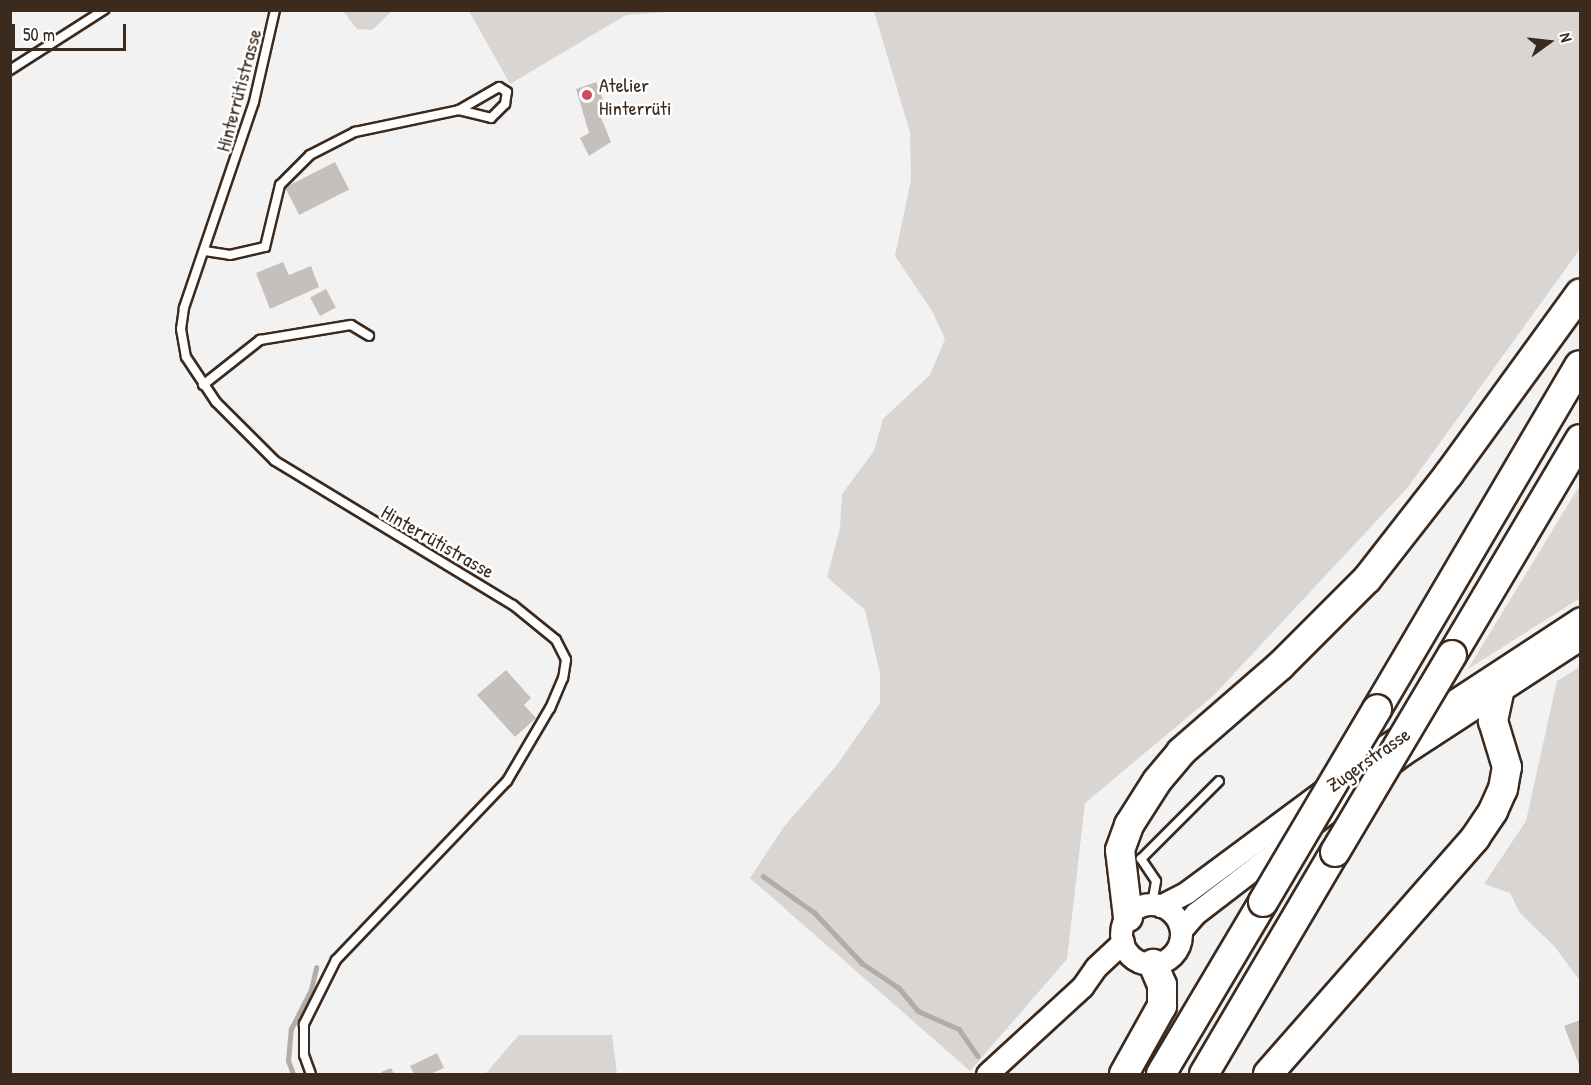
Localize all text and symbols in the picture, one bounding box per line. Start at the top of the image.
scale bar [15,12,129,50]
north arrow [1519,12,1579,72]
text: 50 m [23,22,55,47]
street label: Hinterrütistrasse [210,26,266,154]
text: N [1555,30,1578,44]
place label: Atelier Hinterrüti [599,72,671,119]
marker: Atelier Hinterrüti [580,88,594,102]
street label: Hinterrütistrasse [377,499,499,583]
street label: Zugerstrasse [1322,722,1414,796]

